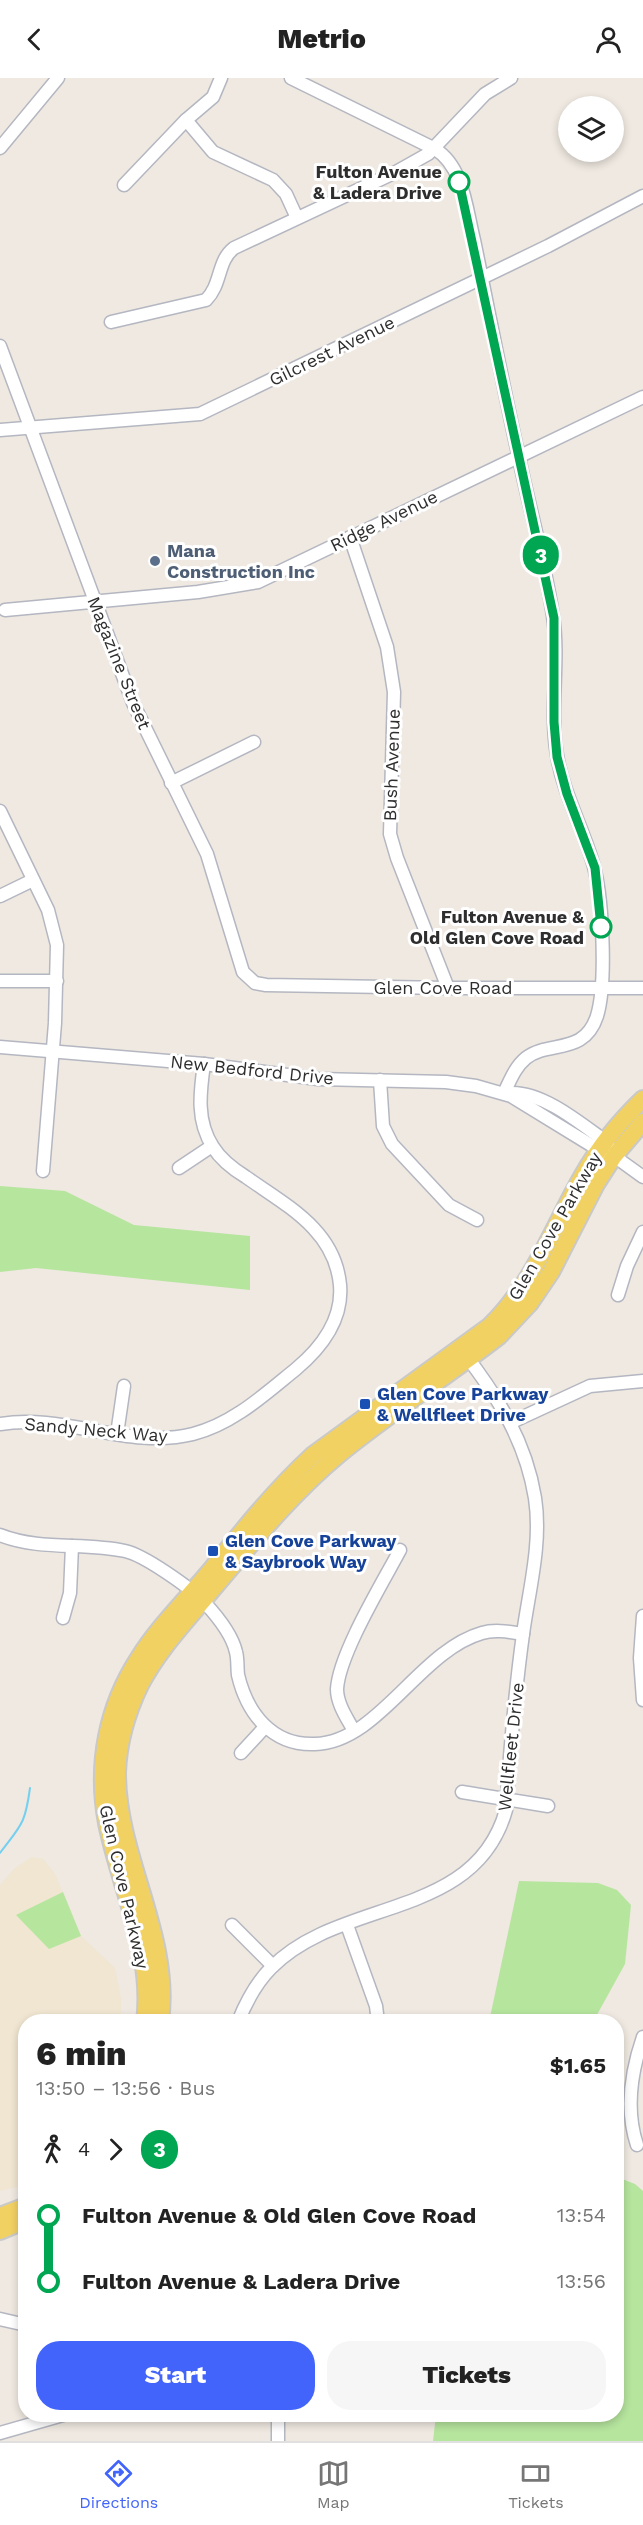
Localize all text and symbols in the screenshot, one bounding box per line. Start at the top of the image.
icon: back [18,23,51,56]
text: Metrio [277,23,366,55]
icon: person [592,23,625,56]
map controls [558,96,624,162]
button: layers [558,96,624,162]
place label: Fulton Avenue & Ladera Drive [313,161,442,203]
marker: Fulton Avenue & Ladera Drive [448,171,470,193]
street label: Gilcrest Avenue [266,311,398,390]
street label: Ridge Avenue [327,485,441,556]
line badge: 3 [522,536,560,574]
place label: Mana Construction Inc [167,540,315,582]
text: 3 [535,543,547,568]
marker: Mana Construction Inc [148,554,162,568]
street label: Magazine Street [83,593,156,733]
street label: Bush Avenue [379,708,404,822]
place label: Fulton Avenue & Old Glen Cove Road [410,906,584,948]
marker: Fulton Avenue & Old Glen Cove Road [590,916,612,938]
street label: Glen Cove Road [373,977,513,998]
street label: New Bedford Drive [169,1050,335,1089]
street label: Glen Cove Parkway [504,1147,606,1304]
place label: Glen Cove Parkway & Wellfleet Drive [377,1383,549,1425]
marker: Glen Cove Parkway & Wellfleet Drive [358,1397,372,1411]
street label: Sandy Neck Way [24,1413,169,1446]
place label: Glen Cove Parkway & Saybrook Way [225,1530,397,1572]
marker: Glen Cove Parkway & Saybrook Way [206,1544,220,1558]
street label: Wellfleet Drive [493,1681,528,1813]
street label: Glen Cove Parkway [95,1803,154,1972]
text: 6 min [36,2034,127,2073]
text: $1.65 [550,2053,606,2078]
text: 13:50 – 13:56 · Bus [36,2076,215,2100]
icon: walk [36,2133,69,2166]
icon: forward [99,2133,132,2166]
text: 4 [78,2137,90,2161]
text: 3 [153,2137,166,2162]
text: Fulton Avenue & Old Glen Cove Road [82,2203,476,2228]
text: 13:54 [557,2203,606,2227]
text: Fulton Avenue & Ladera Drive [82,2269,400,2294]
text: 13:56 [557,2269,606,2293]
button: Start [36,2341,315,2410]
button: Tickets [327,2341,606,2410]
tab: Directions [79,2457,158,2512]
tab: Map [317,2457,350,2512]
tab: Tickets [508,2457,564,2512]

